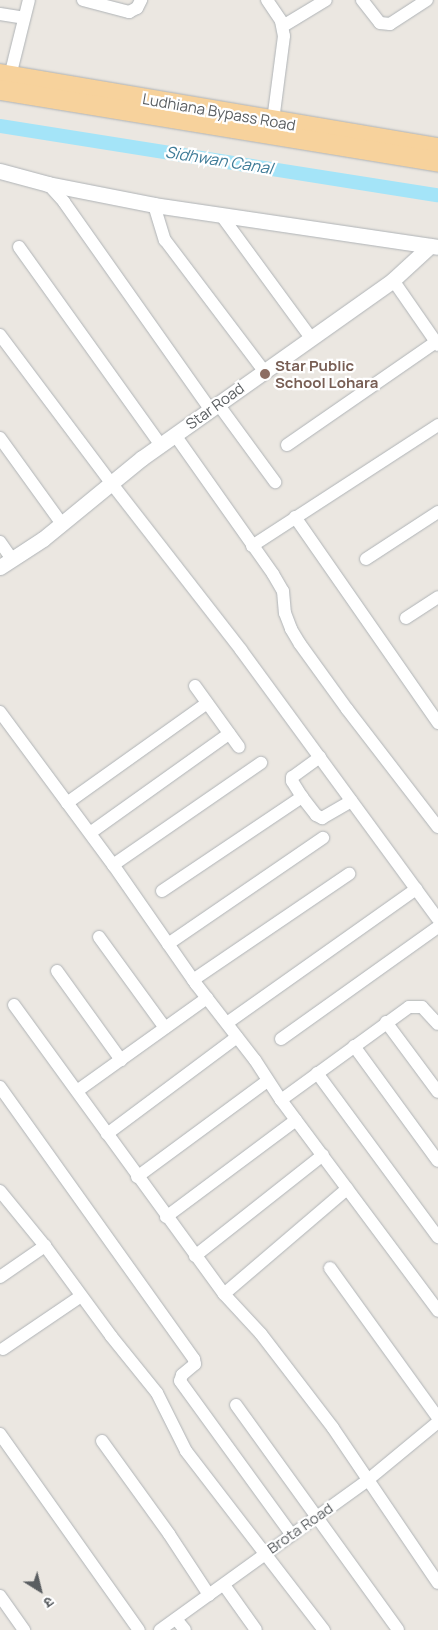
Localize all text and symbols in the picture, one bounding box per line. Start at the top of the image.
street label: Ludhiana Bypass Road [141,90,297,134]
water label: Sidhwan Canal [164,142,274,178]
place label: Star Public School Lohara [275,356,378,391]
marker: Star Public School Lohara [259,368,271,380]
street label: Star Road [182,379,248,433]
street label: Brota Road [264,1499,336,1557]
north arrow [15,1565,65,1615]
text: उ [40,1592,58,1613]

